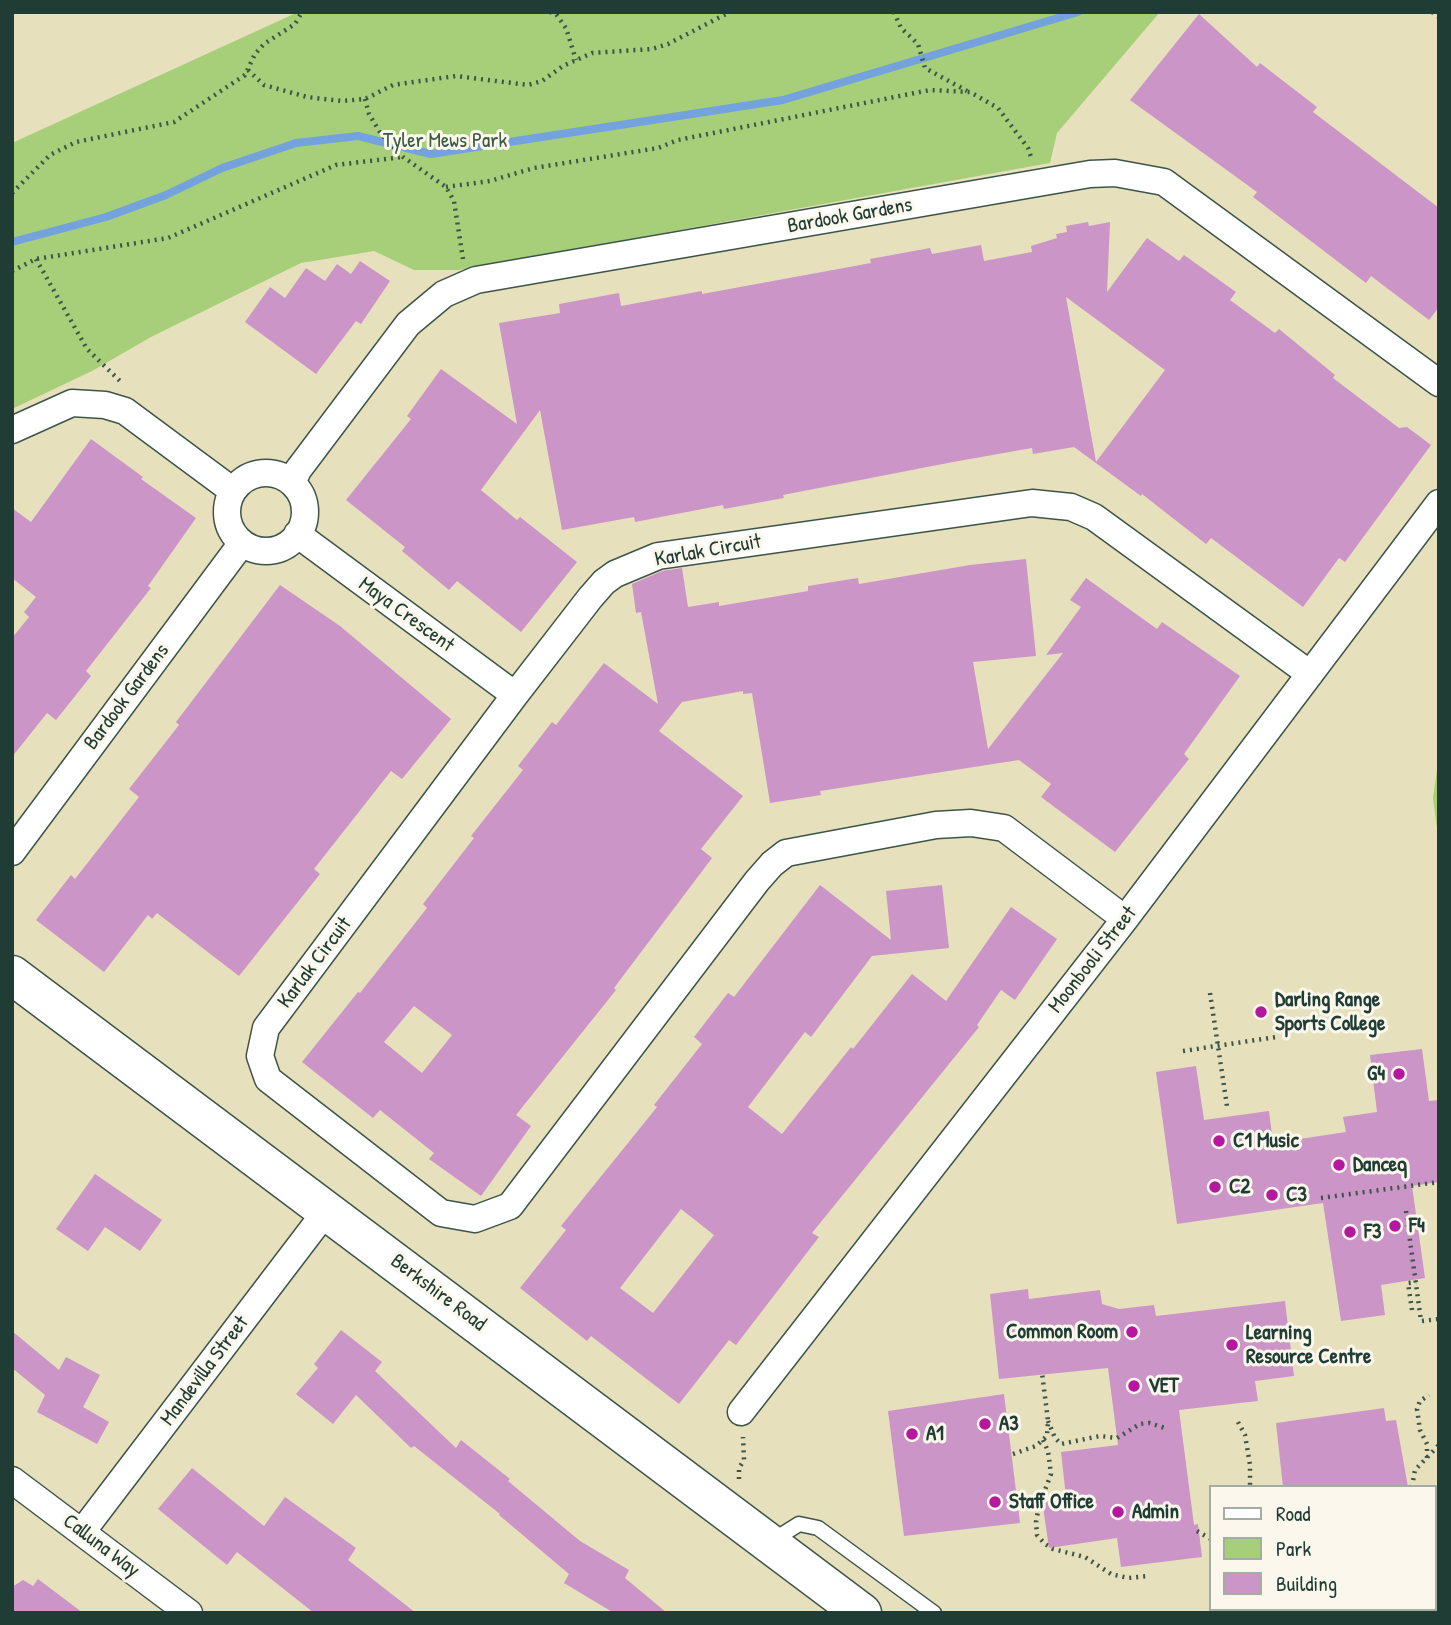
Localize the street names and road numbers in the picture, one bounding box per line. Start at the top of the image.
street label: Bardook Gardens [786,193,914,239]
street label: Karlak Circuit [653,529,763,573]
street label: Maya Crescent [353,572,459,658]
street label: Bardook Gardens [79,639,175,755]
street label: Moonbooli Street [1044,902,1142,1018]
street label: Karlak Circuit [273,913,357,1013]
street label: Berkshire Road [385,1249,491,1337]
street label: Mandevilla Street [156,1311,254,1431]
street label: Calluna Way [58,1509,144,1583]

